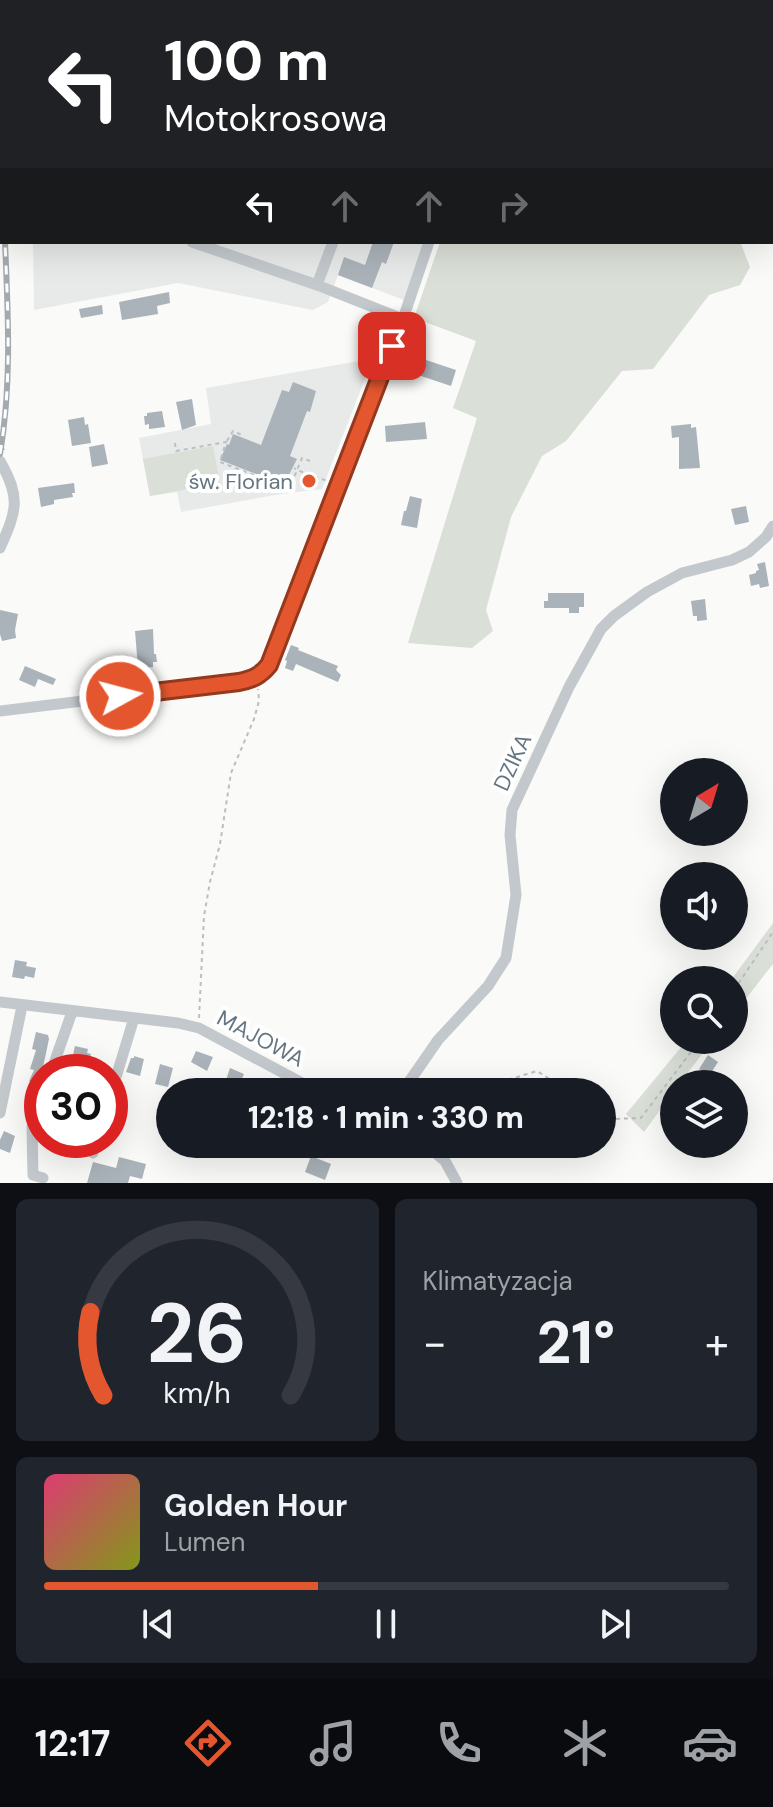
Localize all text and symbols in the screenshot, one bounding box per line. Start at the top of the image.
text: 100 m [164,24,329,97]
icon: left [32,32,136,136]
text: Motokrosowa [164,95,387,142]
icon: left [239,184,283,228]
icon: ahead [323,184,367,228]
icon: ahead [407,184,451,228]
icon: right [491,184,535,228]
pin [358,312,426,380]
icon: arrive [370,324,414,368]
place label: św. Florian [188,467,293,496]
marker: św. Florian [300,472,318,490]
position arrow [78,654,162,738]
street label: DZIKA [487,729,538,795]
north arrow [660,758,748,846]
map controls [660,758,748,1158]
button: sound [660,862,748,950]
button: search [660,966,748,1054]
street label: MAJOWA [212,1003,310,1074]
speed limit sign: 30 [24,1054,128,1158]
button: layers [660,1070,748,1158]
text: 12:18 · 1 min · 330 m [248,1098,524,1137]
text: Klimatyzacja [423,1264,573,1298]
text: 26 [147,1279,248,1388]
text: 21° [536,1303,615,1382]
text: − [423,1314,447,1372]
text: + [705,1314,729,1372]
text: km/h [163,1375,231,1412]
text: Golden Hour [164,1486,347,1525]
text: Lumen [164,1525,245,1559]
icon: previous [136,1602,180,1646]
icon: pause [364,1602,408,1646]
icon: next [593,1602,637,1646]
icon: directions [180,1715,236,1771]
icon: music [305,1715,361,1771]
icon: phone [431,1715,487,1771]
icon: climate [557,1715,613,1771]
icon: car [682,1715,738,1771]
text: 12:17 [35,1720,110,1767]

